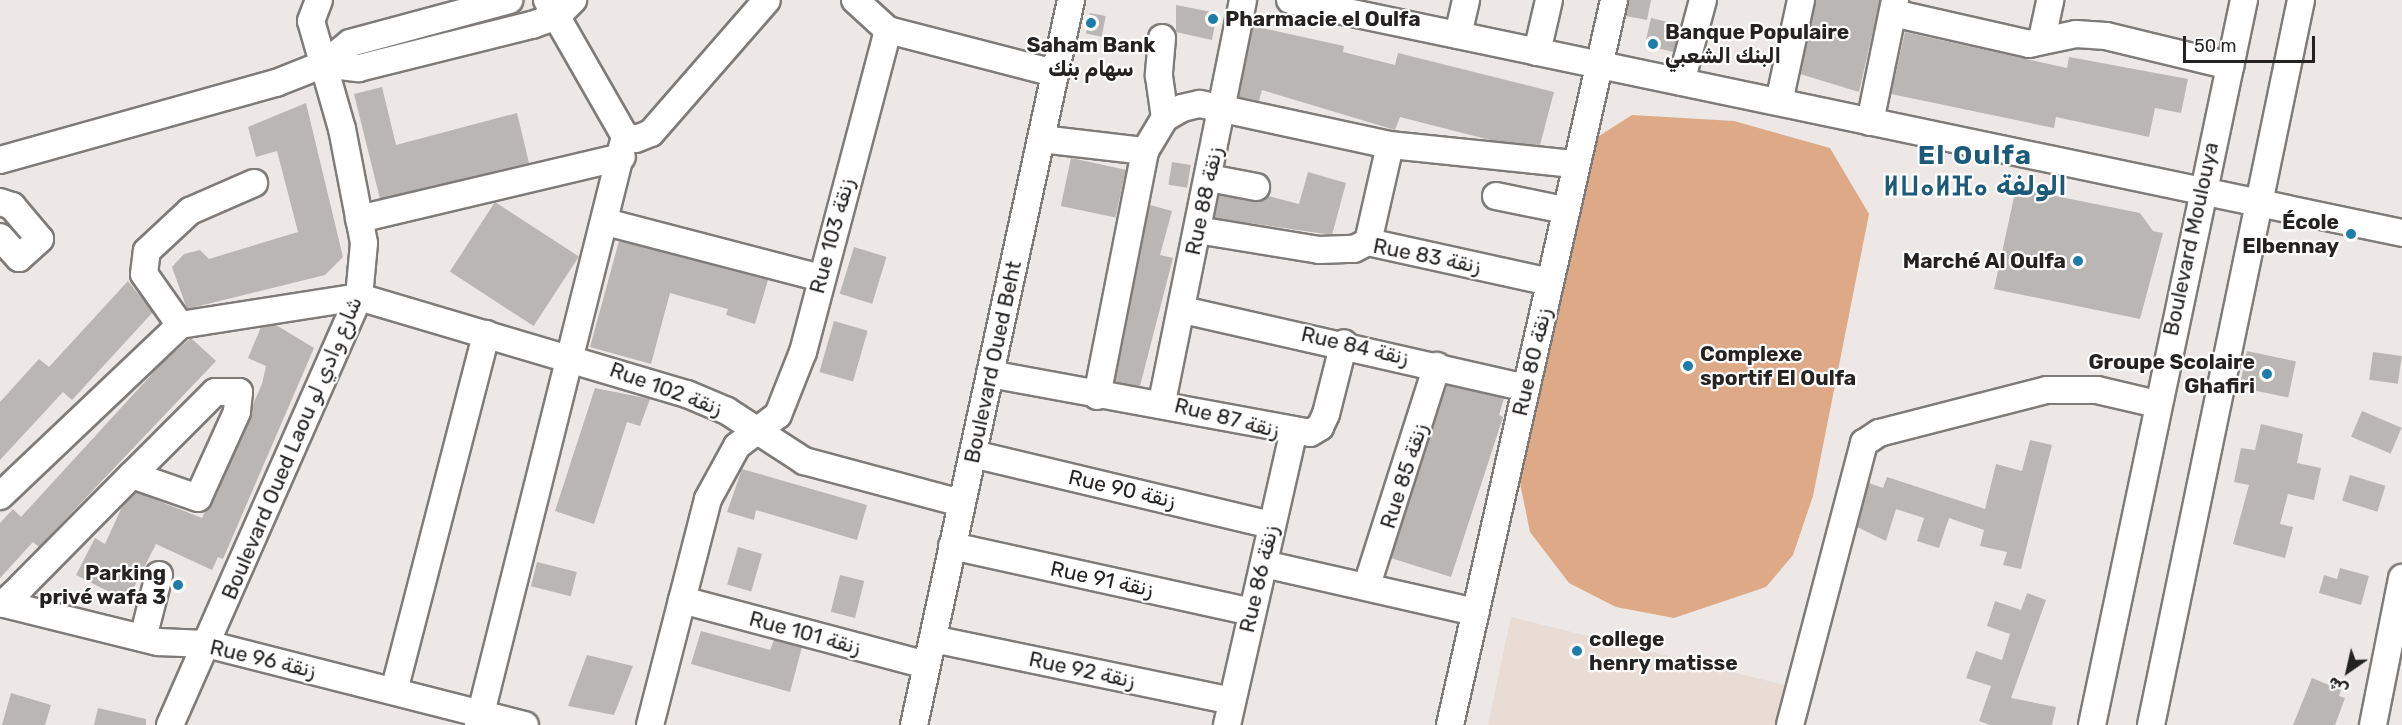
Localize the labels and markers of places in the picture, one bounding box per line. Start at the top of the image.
place label: Pharmacie el Oulfa [1225,6,1421,32]
marker: Pharmacie el Oulfa [1206,12,1220,26]
marker: Saham Bank سهام بنك [1084,16,1098,30]
place label: Banque Populaire البنك الشعبي [1665,19,1849,69]
place label: Saham Bank سهام بنك [1026,32,1156,82]
marker: Banque Populaire البنك الشعبي [1646,37,1660,51]
place label: École Elbennay [2242,209,2339,259]
marker: École Elbennay [2344,227,2358,241]
place label: Marché Al Oulfa [1902,248,2066,274]
marker: Marché Al Oulfa [2071,254,2085,268]
place label: Complexe sportif El Oulfa [1700,341,1857,391]
place label: Groupe Scolaire Ghafiri [2088,349,2255,399]
marker: Complexe sportif El Oulfa [1681,359,1695,373]
marker: Groupe Scolaire Ghafiri [2260,367,2274,381]
place label: Parking privé wafa 3 [39,560,166,610]
marker: Parking privé wafa 3 [171,578,185,592]
place label: college henry matisse [1589,626,1738,676]
marker: college henry matisse [1570,644,1584,658]

